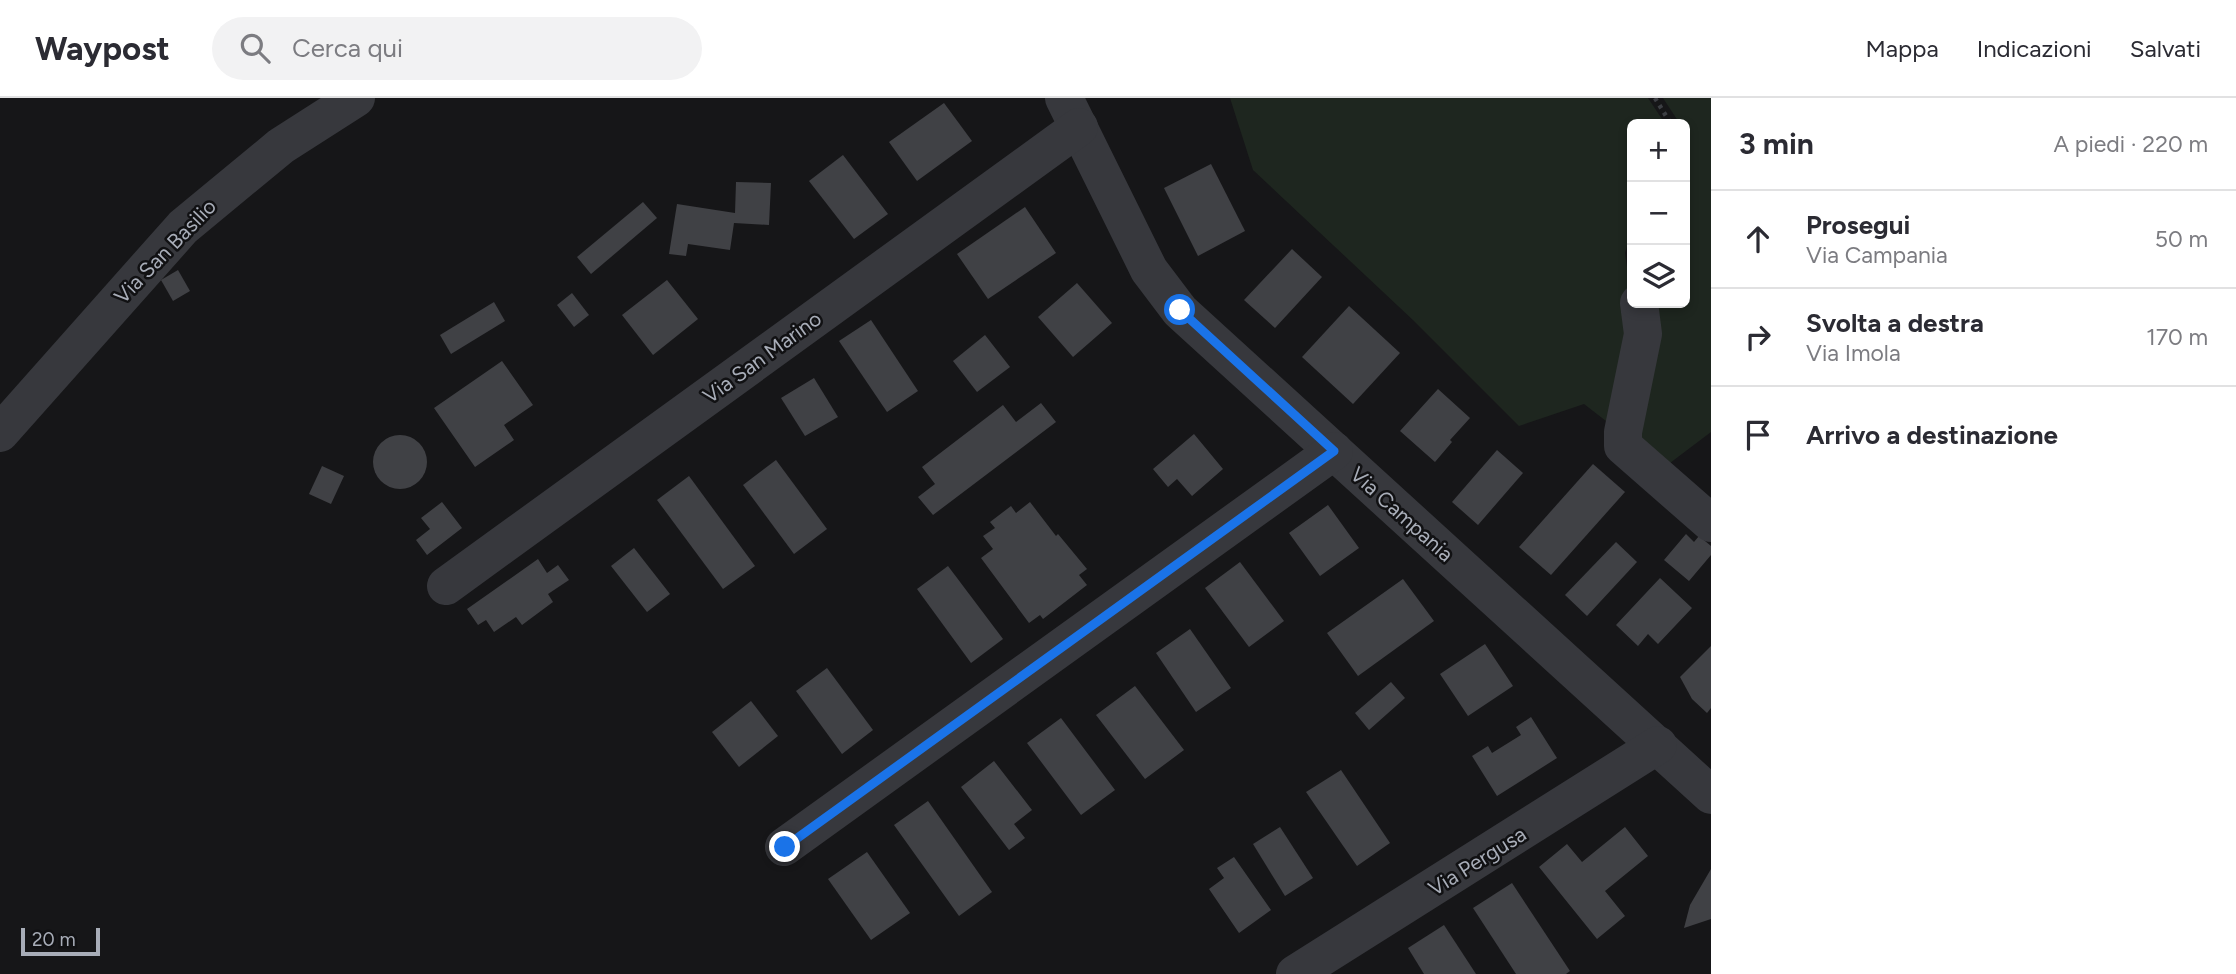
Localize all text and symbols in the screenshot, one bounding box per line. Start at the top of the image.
search box [212,17,702,80]
text: Waypost [35,29,170,68]
icon: search [236,29,274,67]
text: Cerca qui [292,32,403,64]
text: Mappa [1866,34,1939,63]
text: Indicazioni [1977,34,2092,63]
text: Salvati [2130,34,2201,63]
map controls [1627,119,1690,308]
button: + [1627,119,1690,182]
text: 3 min [1739,125,1814,162]
text: A piedi · 220 m [2054,130,2208,158]
button: − [1627,182,1690,245]
street label: Via San Basilio [109,194,221,308]
text: Prosegui [1806,209,1910,241]
icon: ahead [1739,220,1777,258]
text: 50 m [2155,225,2208,253]
text: Via Campania [1806,241,1948,269]
button: layers [1627,245,1690,308]
route start [1164,294,1195,325]
street label: Via San Marino [698,306,826,408]
text: Svolta a destra [1806,307,1984,339]
icon: right [1739,318,1777,356]
text: 170 m [2146,323,2208,351]
text: Via Imola [1806,339,1901,367]
icon: arrive [1739,416,1777,454]
text: Arrivo a destinazione [1806,419,2058,451]
street label: Via Campania [1346,461,1458,567]
street label: Via Pergusa [1424,821,1530,901]
route end [769,831,800,862]
scale bar [21,925,100,957]
text: 20 m [32,928,76,951]

